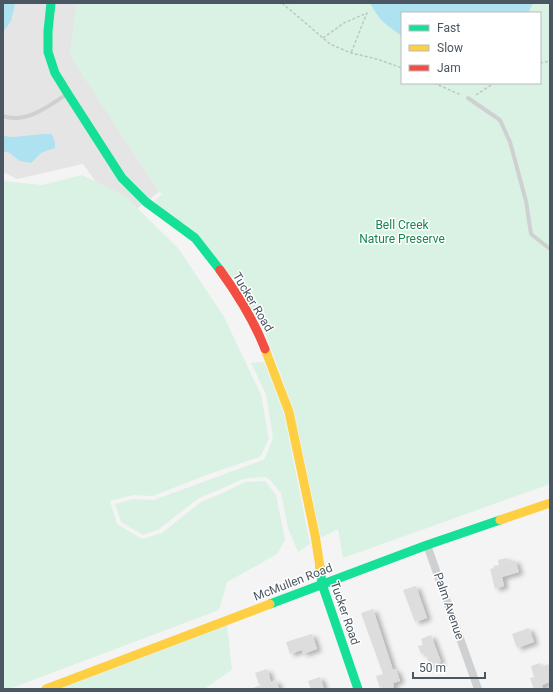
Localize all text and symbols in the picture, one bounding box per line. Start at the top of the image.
legend [401,12,541,84]
text: Fast [437,21,460,35]
text: Slow [437,41,463,55]
text: Jam [437,61,461,75]
park label: Bell Creek Nature Preserve [359,218,445,246]
street label: Tucker Road [230,270,276,334]
street label: McMullen Road [252,561,334,603]
street label: Palm Avenue [431,571,467,641]
street label: Tucker Road [328,579,362,647]
scale bar [413,654,485,680]
text: 50 m [419,661,446,675]

